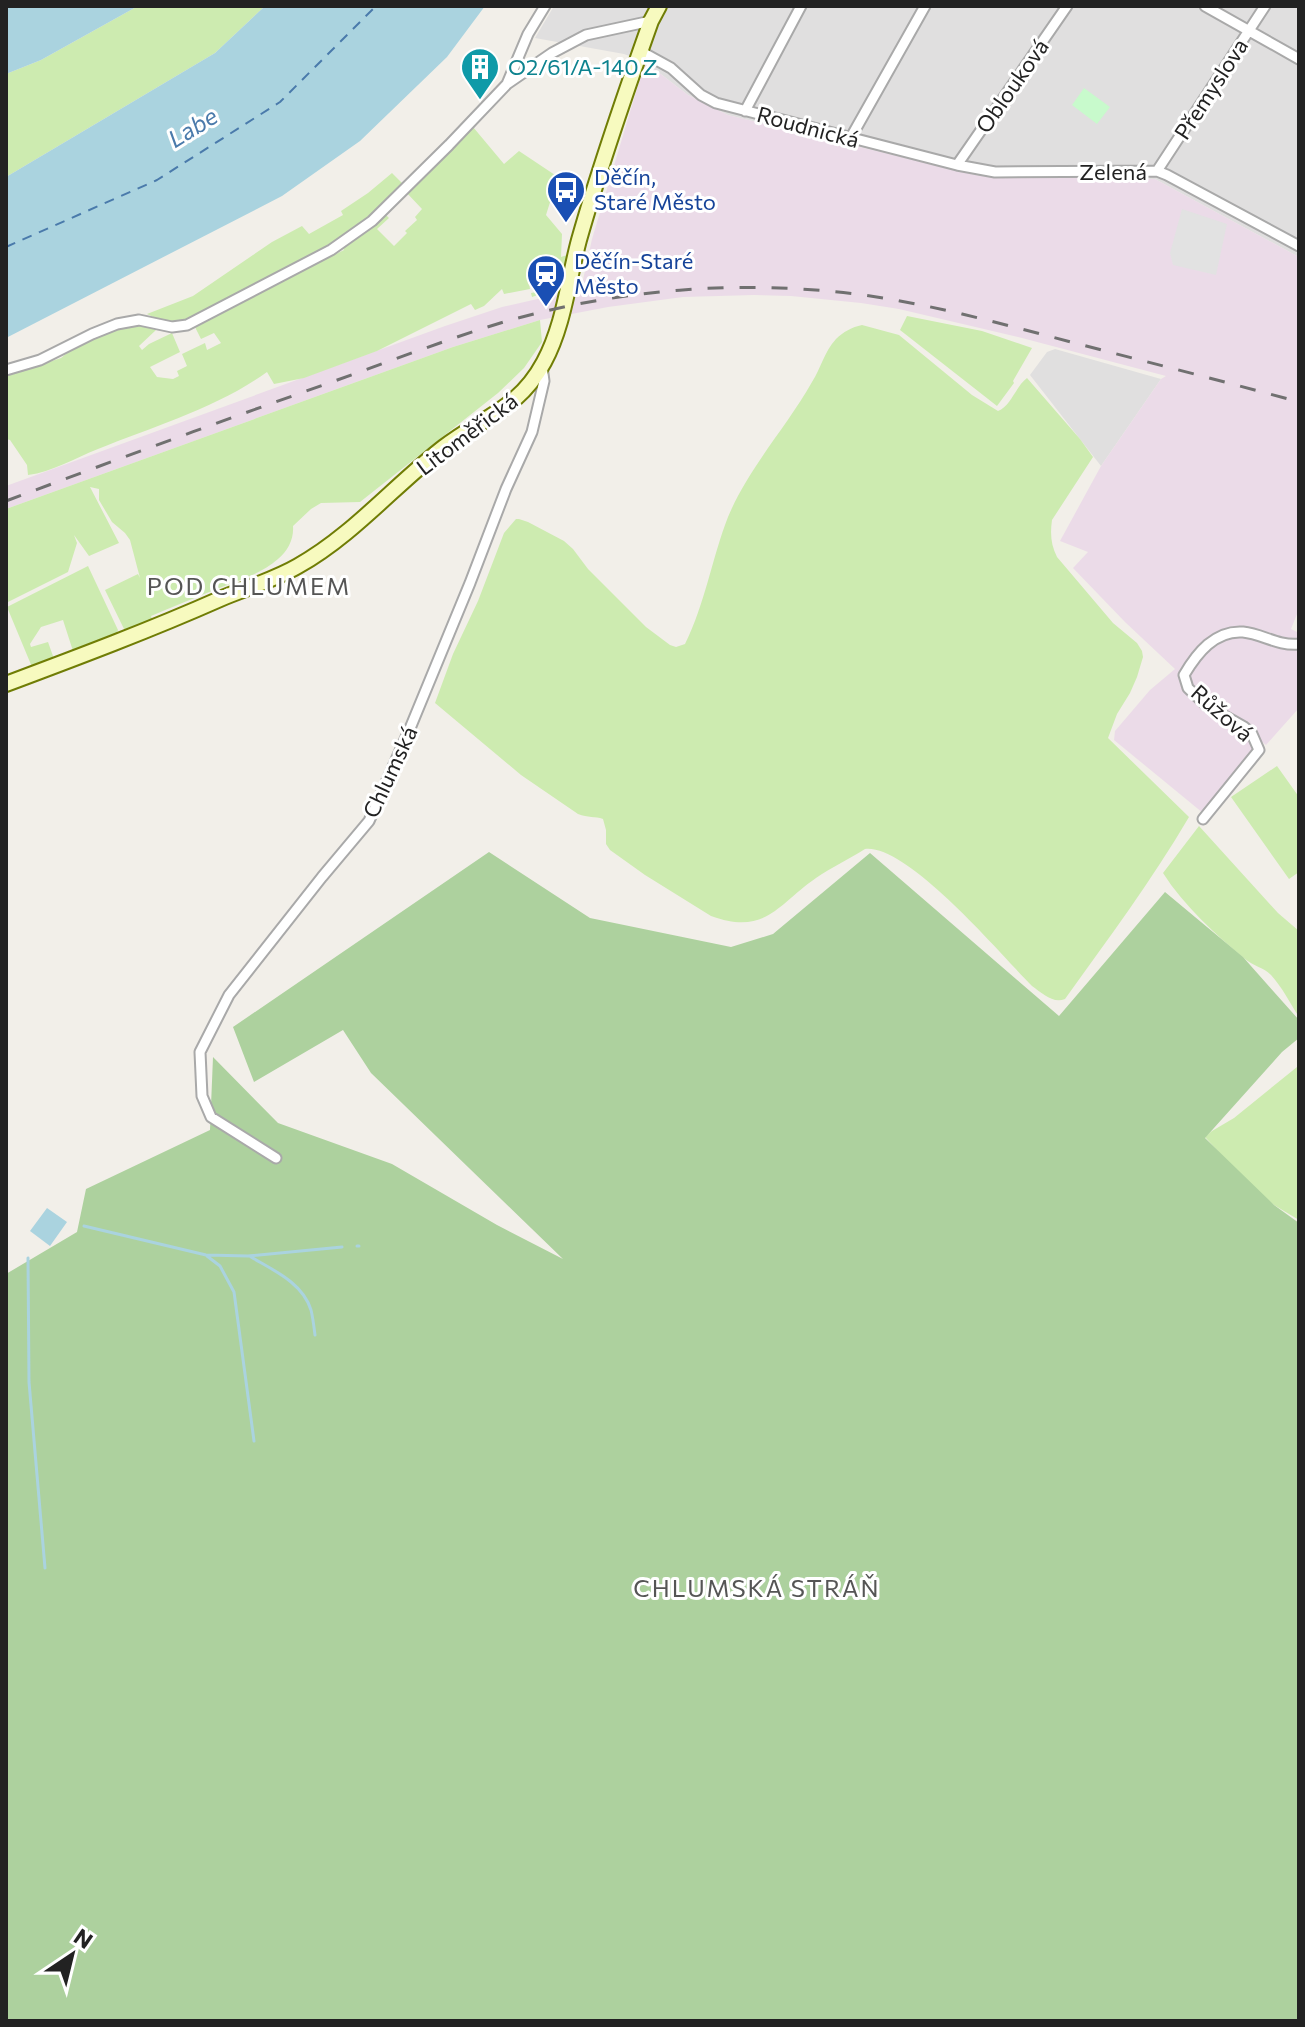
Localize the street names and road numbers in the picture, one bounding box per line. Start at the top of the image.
street label: Oblouková [969,33,1054,138]
street label: Přemyslova [1168,33,1253,144]
street label: Roudnická [754,100,862,153]
street label: Zelená [1079,158,1147,185]
street label: Litoměřická [411,387,523,480]
street label: Růžová [1186,678,1259,747]
street label: Chlumská [357,722,423,822]

